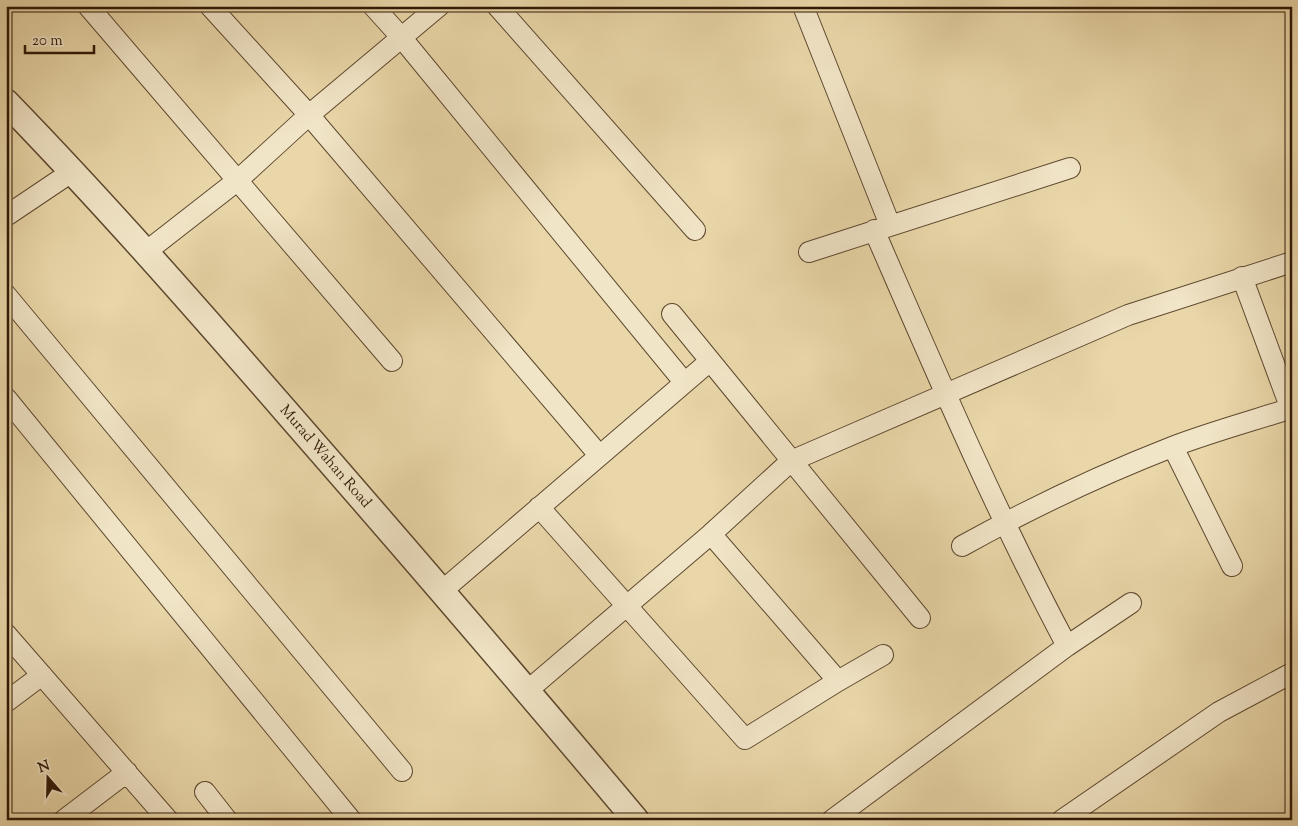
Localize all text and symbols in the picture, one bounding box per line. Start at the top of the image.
scale bar [25,22,94,54]
text: 20 m [32,31,63,52]
street label: Murad Wahan Road [274,401,376,513]
north arrow [22,754,72,804]
text: N [36,756,53,779]

